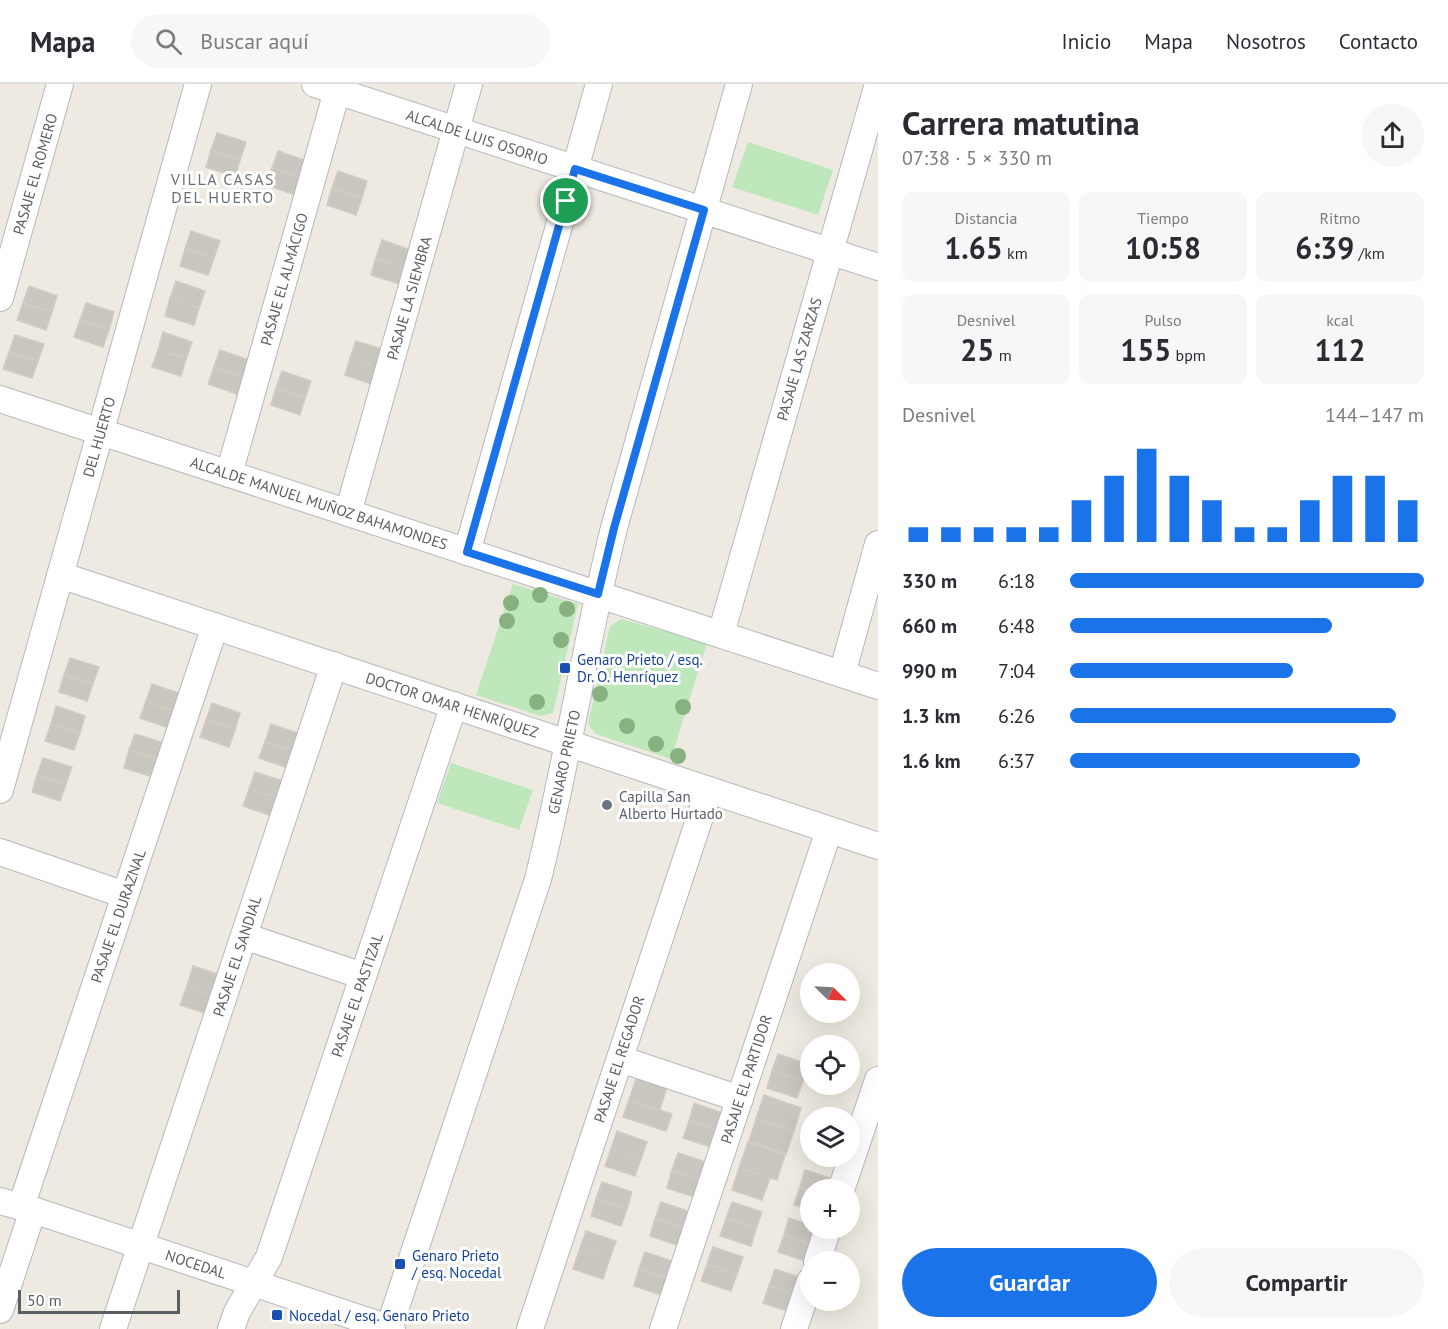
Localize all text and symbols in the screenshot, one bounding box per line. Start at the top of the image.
search box [131,14,551,68]
text: Mapa [30,23,95,60]
icon: search [152,25,185,58]
text: Buscar aquí [200,27,309,55]
text: Inicio [1062,28,1111,55]
text: Mapa [1144,28,1193,55]
text: Nosotros [1226,28,1306,55]
text: Contacto [1339,28,1418,55]
text: Carrera matutina [902,101,1140,144]
button: share [1361,104,1424,167]
street label: ALCALDE LUIS OSORIO [404,105,550,169]
street label: PASAJE EL ROMERO [9,111,61,237]
text: 07:38 · 5 × 330 m [902,145,1052,171]
district label: VILLA CASAS DEL HUERTO [170,169,275,207]
pin [540,175,591,226]
icon: arrive [549,184,582,217]
text: Distancia [954,208,1018,228]
text: Tiempo [1137,208,1189,228]
text: Ritmo [1320,208,1360,228]
street label: PASAJE EL ALMÁCIGO [256,210,312,348]
text: 1.65 [944,228,1003,267]
text: 10:58 [1125,228,1201,267]
text: 6:39 [1295,228,1354,267]
street label: PASAJE LA SIEMBRA [382,234,436,362]
text: km [1003,243,1028,263]
text: /km [1354,243,1385,263]
street label: PASAJE LAS ZARZAS [772,295,826,423]
text: Desnivel [957,310,1015,330]
text: Pulso [1145,310,1182,330]
text: kcal [1326,310,1354,330]
text: 25 [960,330,994,369]
text: 155 [1120,330,1171,369]
text: 112 [1314,330,1366,369]
text: m [994,345,1012,365]
text: bpm [1171,345,1206,365]
street label: DEL HUERTO [78,395,120,479]
text: Desnivel [902,402,975,428]
text: 144–147 m [1325,402,1424,428]
street label: ALCALDE MANUEL MUÑOZ BAHAMONDES [188,452,450,554]
text: 330 m [902,568,957,594]
text: 6:18 [998,568,1035,594]
text: 660 m [902,613,957,639]
text: 6:48 [998,613,1035,639]
place label: Genaro Prieto / esq. Dr. O. Henríquez [577,650,703,686]
text: 990 m [902,658,957,684]
text: 7:04 [998,658,1035,684]
marker: Genaro Prieto / esq. Dr. O. Henríquez [558,661,572,675]
street label: DOCTOR OMAR HENRÍQUEZ [363,668,541,742]
text: 1.3 km [902,703,961,729]
text: 6:26 [998,703,1035,729]
street label: GENARO PRIETO [544,708,584,816]
text: 1.6 km [902,748,961,774]
text: 6:37 [998,748,1035,774]
place label: Capilla San Alberto Hurtado [619,787,723,823]
marker: Capilla San Alberto Hurtado [600,798,614,812]
street label: PASAJE EL DURAZNAL [86,846,150,985]
street label: PASAJE EL SANDIAL [208,893,266,1019]
street label: PASAJE EL PASTIZAL [327,930,387,1059]
north arrow [800,963,860,1023]
map controls [800,963,860,1311]
street label: PASAJE EL REGADOR [589,993,649,1125]
street label: PASAJE EL PARTIDOR [716,1012,776,1146]
button: locate [800,1035,860,1095]
button: layers [800,1107,860,1167]
button: + [800,1179,860,1239]
street label: NOCEDAL [163,1245,229,1283]
place label: Genaro Prieto / esq. Nocedal [411,1246,502,1282]
button: Guardar [902,1248,1157,1317]
button: Compartir [1169,1248,1424,1317]
button: − [800,1251,860,1311]
marker: Genaro Prieto / esq. Nocedal [393,1257,407,1271]
scale bar [18,1287,180,1314]
text: 50 m [27,1290,62,1310]
place label: Nocedal / esq. Genaro Prieto [289,1306,470,1325]
marker: Nocedal / esq. Genaro Prieto [270,1308,284,1322]

